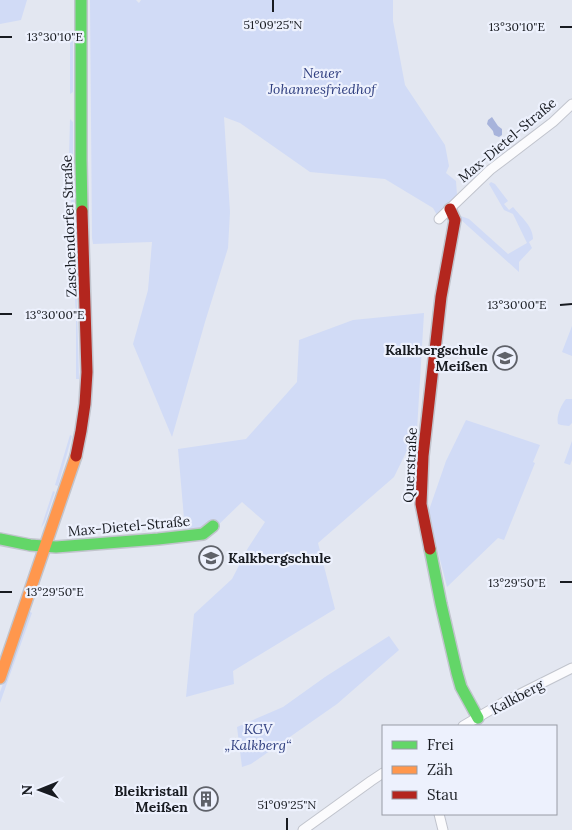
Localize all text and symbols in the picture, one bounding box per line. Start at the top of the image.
text: 51°09'25"N [244,17,302,32]
text: 13°30'10"E [489,19,545,34]
text: 13°30'10"E [27,29,83,44]
park label: Neuer Johannesfriedhof [267,64,377,98]
street label: Max-Dietel-Straße [454,93,560,186]
street label: Zaschendorfer Straße [58,154,80,297]
text: 13°30'00"E [487,297,547,312]
text: 13°30'00"E [25,307,85,322]
place label: Kalkbergschule Meißen [385,341,488,375]
school or university icon: Kalkbergschule Meißen [492,345,518,371]
street label: Querstraße [399,426,421,503]
street label: Max-Dietel-Straße [67,512,191,540]
school or university icon: Kalkbergschule [198,545,224,571]
place label: Kalkbergschule [228,549,331,567]
text: 13°29'50"E [488,575,546,590]
text: 13°29'50"E [26,584,84,599]
street label: Kalkberg [487,675,547,718]
park label: KGV „Kalkberg“ [225,720,292,754]
legend [382,725,557,815]
text: Frei [427,735,454,754]
text: Zäh [427,760,453,779]
north arrow [15,765,65,815]
place label: Bleikristall Meißen [114,782,189,816]
text: N [18,784,36,796]
text: Stau [427,785,458,804]
building icon: Bleikristall Meißen [193,786,219,812]
text: 51°09'25"N [258,797,316,812]

